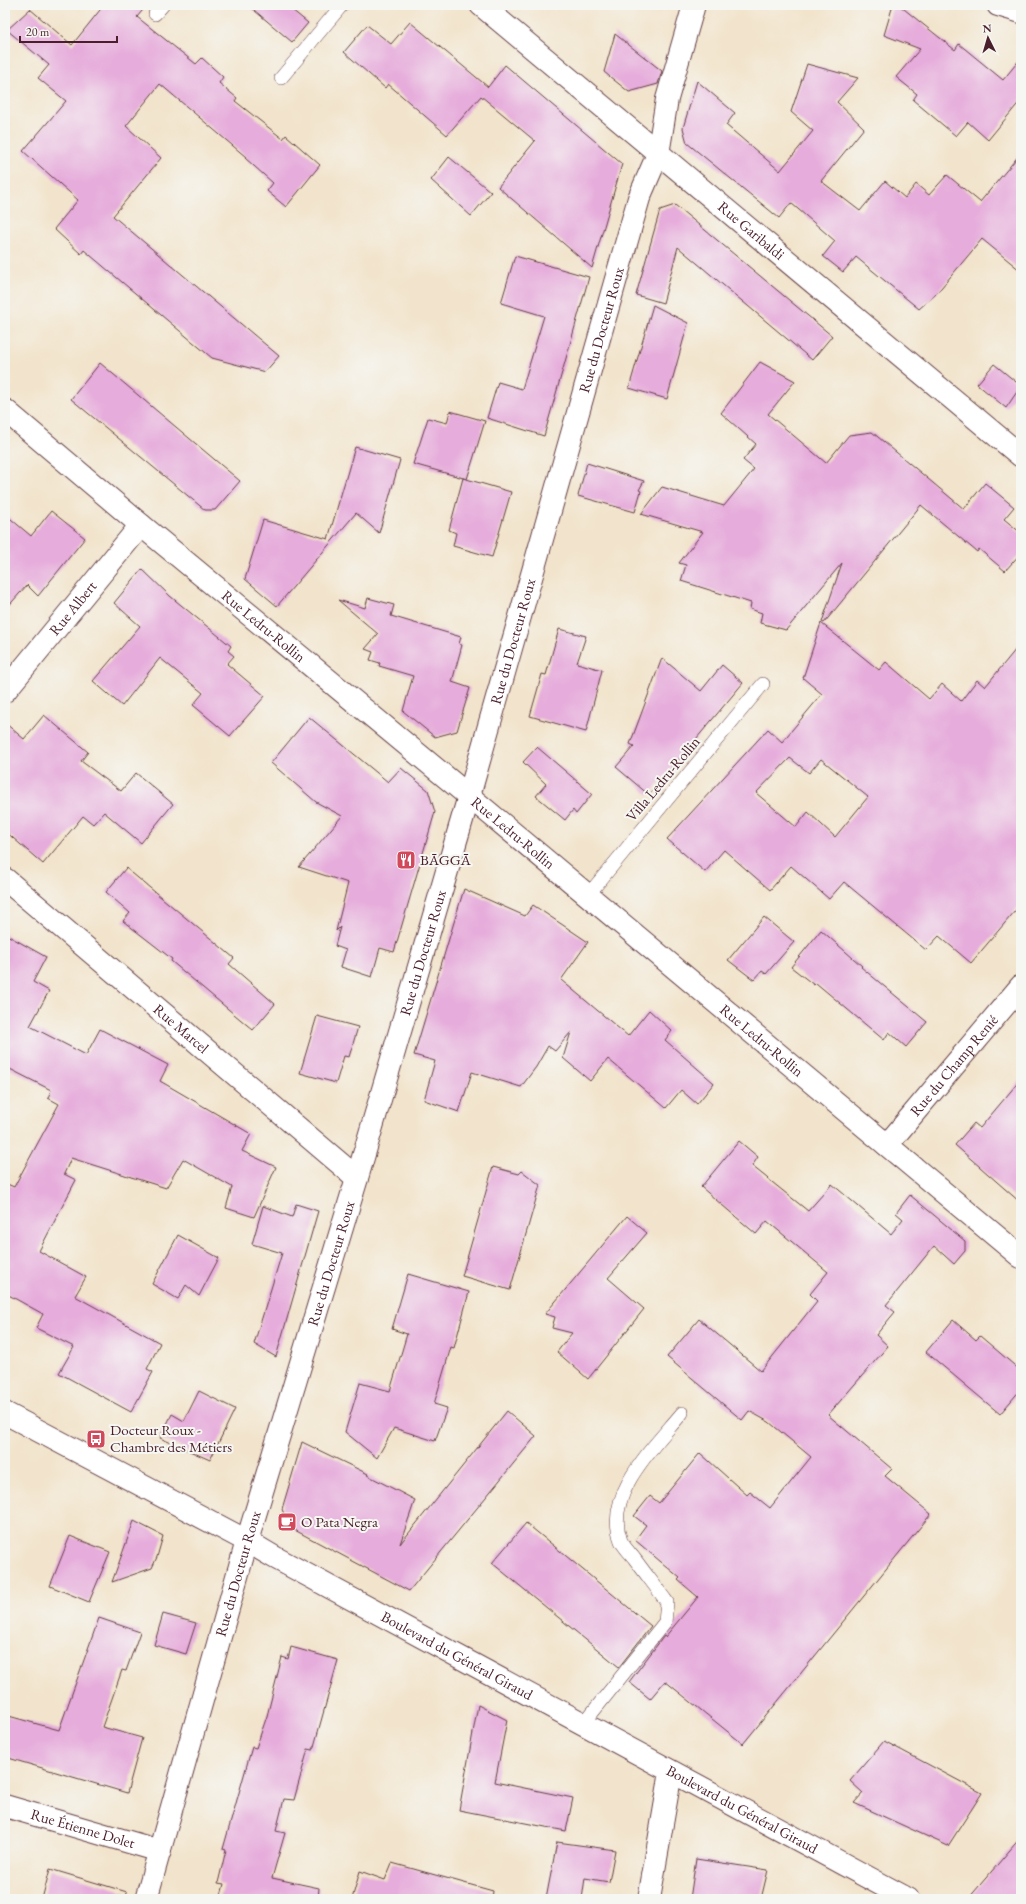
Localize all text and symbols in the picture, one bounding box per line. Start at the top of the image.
scale bar [20,18,117,44]
north arrow [968,18,1008,58]
text: N [982,21,992,35]
text: 20 m [26,24,50,40]
street label: Rue Garibaldi [714,197,789,264]
street label: Rue du Docteur Roux [574,264,628,395]
street label: Rue du Docteur Roux [486,576,539,706]
street label: Rue Albert [45,577,100,639]
street label: Rue Ledru-Rollin [218,586,310,666]
street label: Villa Ledru-Rollin [621,732,704,825]
street label: Rue Ledru-Rollin [468,792,559,873]
restaurant icon: BĀGGĀ [395,849,417,871]
place label: BĀGGĀ [420,850,472,869]
street label: Rue du Docteur Roux [395,887,450,1018]
street label: Rue Marcel [150,999,213,1057]
street label: Rue Ledru-Rollin [716,1000,808,1081]
street label: Rue du Champ Renié [905,1010,1002,1120]
street label: Rue du Docteur Roux [303,1198,359,1328]
place label: Docteur Roux - Chambre des Métiers [110,1420,232,1456]
bus stop icon: Docteur Roux - Chambre des Métiers [85,1428,107,1450]
street label: Rue du Docteur Roux [211,1508,265,1639]
cafe icon: O Pata Negra [276,1511,298,1533]
place label: O Pata Negra [301,1512,378,1531]
street label: Boulevard du Général Giraud [378,1607,537,1704]
street label: Boulevard du Général Giraud [663,1760,822,1858]
street label: Rue Étienne Dolet [29,1804,137,1852]

